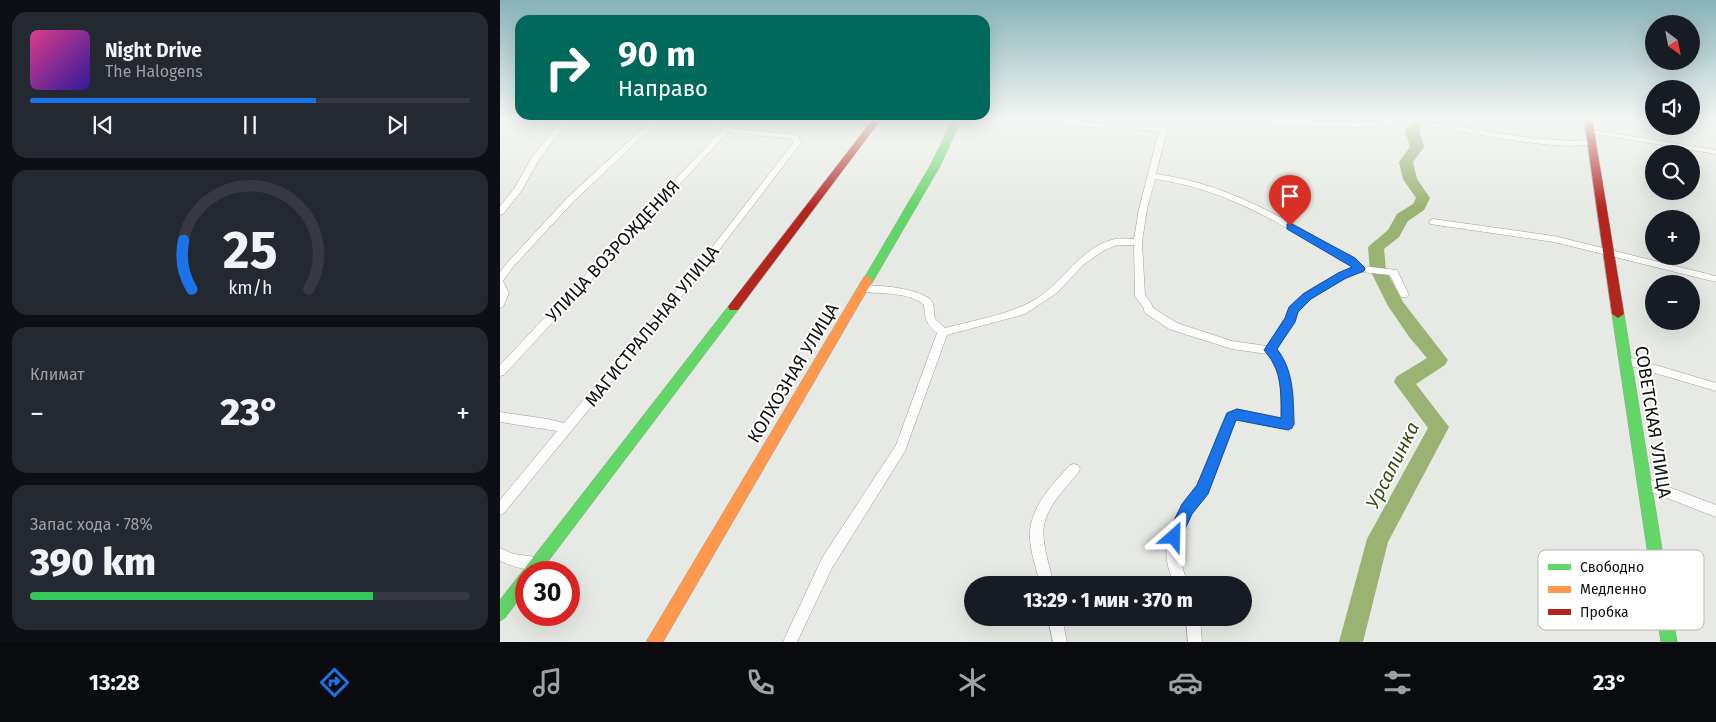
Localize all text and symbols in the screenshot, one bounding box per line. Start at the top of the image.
north arrow [1645,15,1700,70]
map controls [1645,15,1700,330]
text: 90 m [618,33,696,75]
icon: right [535,35,600,100]
text: Night Drive [105,39,202,62]
text: The Halogens [105,62,203,81]
text: Направо [618,75,708,102]
button: sound [1645,80,1700,135]
icon: previous [89,111,117,139]
icon: pause [236,111,264,139]
icon: next [383,111,411,139]
button: search [1645,145,1700,200]
street label: УЛИЦА ВОЗРОЖДЕНИЯ [541,175,685,327]
pin [1269,175,1311,226]
icon: arrive [1276,182,1304,210]
button: + [1645,210,1700,265]
text: 25 [223,219,277,282]
street label: МАГИСТРАЛЬНАЯ УЛИЦА [580,241,724,411]
button: − [1645,275,1700,330]
text: km/h [228,277,272,299]
street label: КОЛХОЗНАЯ УЛИЦА [743,299,844,447]
street label: СОВЕТСКАЯ УЛИЦА [1630,344,1676,500]
text: Климат [30,365,85,384]
text: 23° [220,389,280,435]
text: − [30,397,44,430]
text: + [456,397,470,430]
water label: Урсалинка [1361,418,1424,512]
position arrow [1147,510,1199,562]
text: Запас хода · 78% [30,515,153,534]
text: 390 km [30,539,156,585]
legend [1538,550,1704,630]
text: Свободно [1580,559,1644,576]
speed limit sign: 30 [515,561,580,626]
text: Медленно [1580,581,1647,598]
text: 13:29 · 1 мин · 370 m [1023,589,1193,612]
text: Пробка [1580,604,1629,621]
icon: directions [317,665,352,700]
icon: music [530,665,565,700]
icon: phone [743,665,778,700]
icon: climate [955,665,990,700]
icon: car [1168,665,1203,700]
icon: filters [1380,665,1415,700]
text: 13:28 [89,669,140,696]
text: 23° [1593,669,1627,696]

